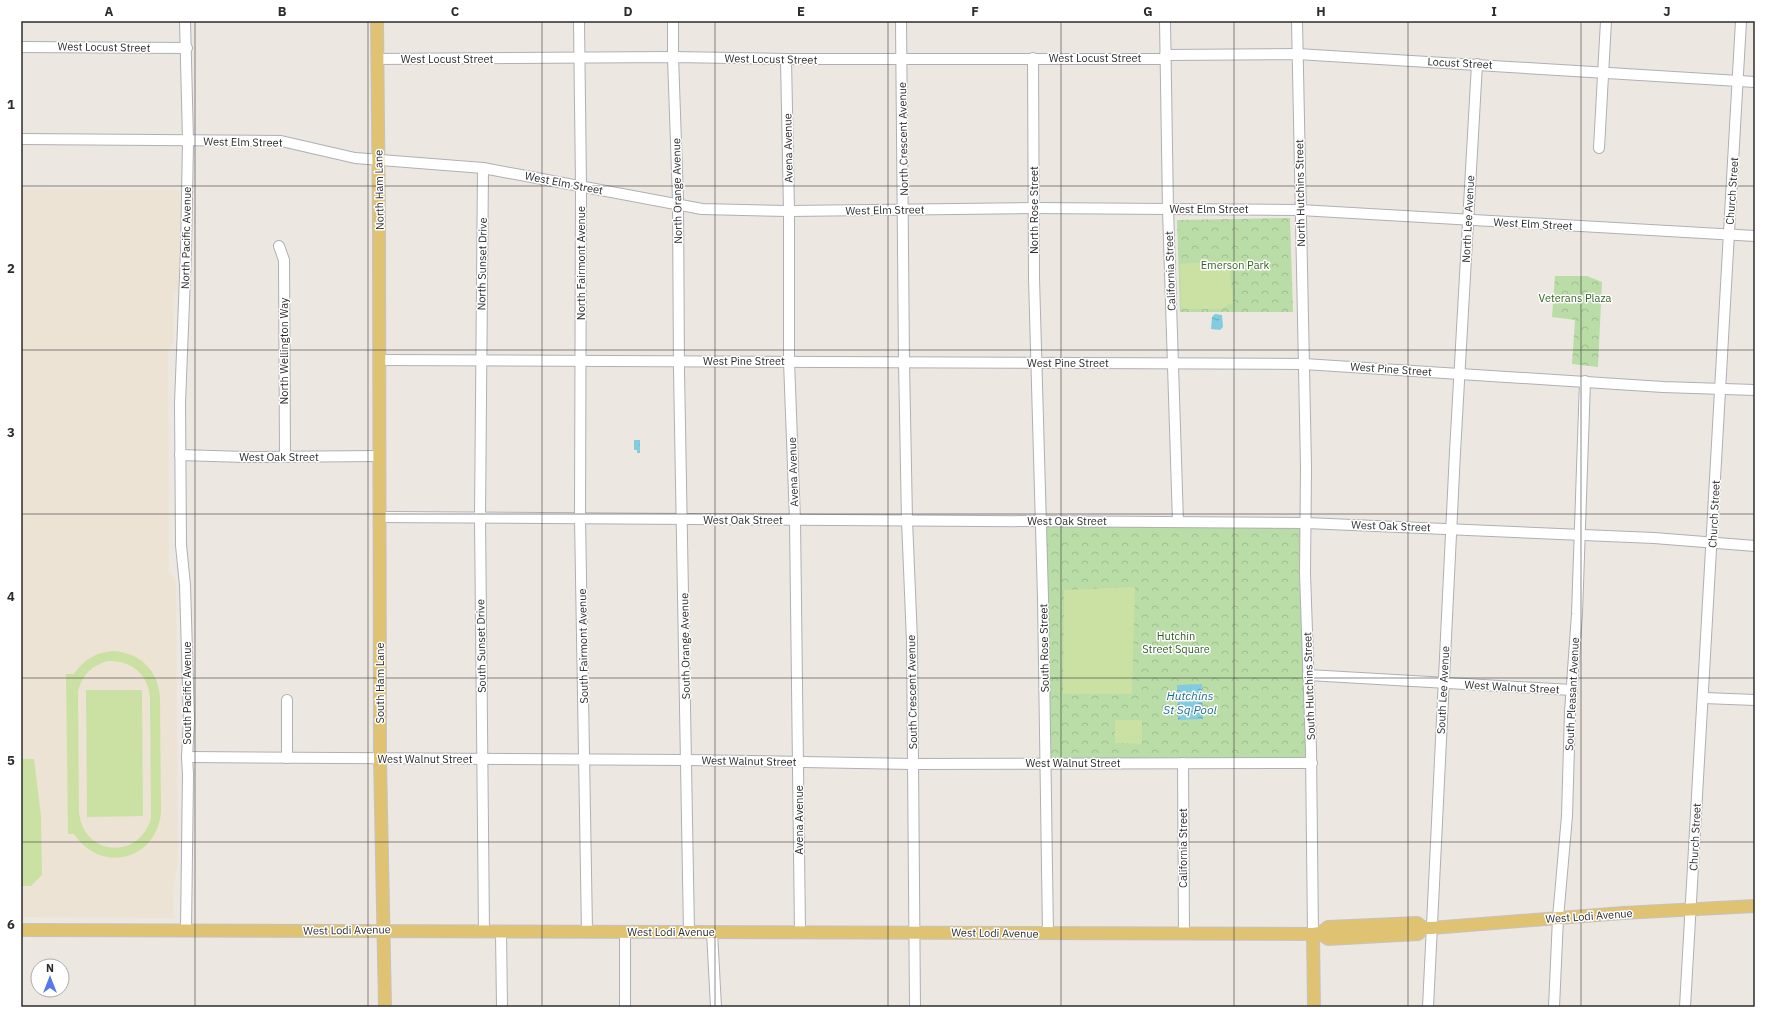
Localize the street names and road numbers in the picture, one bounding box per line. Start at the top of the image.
street label: West Locust Street [58,39,151,55]
street label: West Locust Street [725,51,818,67]
street label: West Locust Street [1049,51,1141,65]
street label: West Locust Street [401,52,493,66]
street label: Locust Street [1427,54,1493,72]
street label: North Crescent Avenue [895,82,911,196]
street label: Avena Avenue [780,113,796,183]
street label: West Elm Street [203,134,283,150]
street label: North Orange Avenue [669,138,685,244]
street label: North Hutchins Street [1292,139,1308,247]
street label: North Ham Lane [371,150,387,230]
street label: Church Street [1723,157,1741,225]
street label: North Rose Street [1027,166,1041,254]
street label: West Elm Street [524,169,604,197]
street label: North Lee Avenue [1459,175,1477,263]
street label: North Pacific Avenue [178,187,194,289]
street label: West Elm Street [845,202,925,218]
street label: West Elm Street [1169,202,1249,216]
street label: North Fairmont Avenue [574,206,588,320]
street label: West Elm Street [1493,215,1573,233]
street label: North Sunset Drive [474,217,490,311]
street label: California Street [1162,231,1178,311]
street label: North Wellington Way [277,297,291,404]
street label: West Pine Street [703,354,785,368]
street label: West Pine Street [1027,356,1109,370]
street label: West Pine Street [1350,359,1432,379]
street label: Avena Avenue [785,437,801,507]
street label: West Oak Street [239,450,319,464]
street label: Church Street [1705,480,1723,548]
street label: West Oak Street [703,513,783,527]
street label: West Oak Street [1027,514,1107,528]
street label: West Oak Street [1351,518,1431,534]
street label: South Fairmont Avenue [575,588,591,704]
street label: South Orange Avenue [677,593,693,699]
street label: South Sunset Drive [473,599,489,693]
street label: South Rose Street [1036,603,1052,692]
street label: South Hutchins Street [1300,632,1318,740]
street label: South Crescent Avenue [904,635,920,749]
street label: South Pleasant Avenue [1562,637,1582,751]
street label: South Pacific Avenue [180,641,194,745]
street label: South Ham Lane [373,642,387,724]
street label: South Lee Avenue [1434,646,1452,734]
street label: West Walnut Street [1464,678,1560,696]
street label: West Walnut Street [377,752,473,766]
street label: West Walnut Street [701,753,797,769]
street label: West Walnut Street [1025,756,1121,770]
street label: Avena Avenue [792,785,806,855]
street label: Church Street [1686,803,1704,871]
street label: California Street [1176,808,1190,888]
street label: West Lodi Avenue [1545,906,1633,926]
street label: West Lodi Avenue [303,922,391,938]
street label: West Lodi Avenue [627,925,715,939]
street label: West Lodi Avenue [951,925,1039,941]

